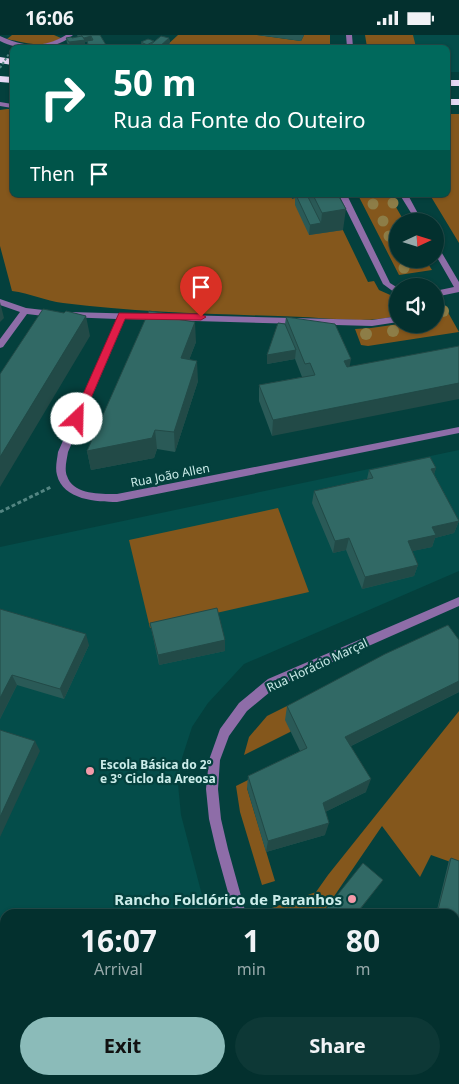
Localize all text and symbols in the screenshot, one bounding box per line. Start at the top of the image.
text: 16:06 [25,5,74,31]
text: 50 m [113,59,196,106]
icon: right [30,65,95,130]
text: Rua da Fonte do Outeiro [113,104,366,134]
icon: arrive [85,160,113,188]
text: Then [30,161,75,187]
north arrow [389,213,444,267]
map controls [389,213,444,333]
pin [180,266,222,317]
icon: arrive [187,273,215,301]
button: sound [389,278,444,333]
position arrow [50,392,102,444]
street label: Rua João Allen [129,459,211,491]
street label: Rua Horácio Marçal [264,634,370,696]
place label: Escola Básica do 2º e 3º Ciclo da Areosa [100,756,216,787]
marker: Escola Básica do 2º e 3º Ciclo da Areosa [84,765,96,777]
place label: Rancho Folclórico de Paranhos [114,889,342,909]
marker: Rancho Folclórico de Paranhos [346,893,358,905]
text: 16:07 [80,920,157,961]
text: 1 [243,920,260,961]
text: 80 [346,920,380,961]
text: Arrival [94,958,143,980]
text: min [237,958,266,980]
text: m [355,958,370,980]
button: Exit [20,1017,225,1075]
button: Share [235,1017,440,1075]

